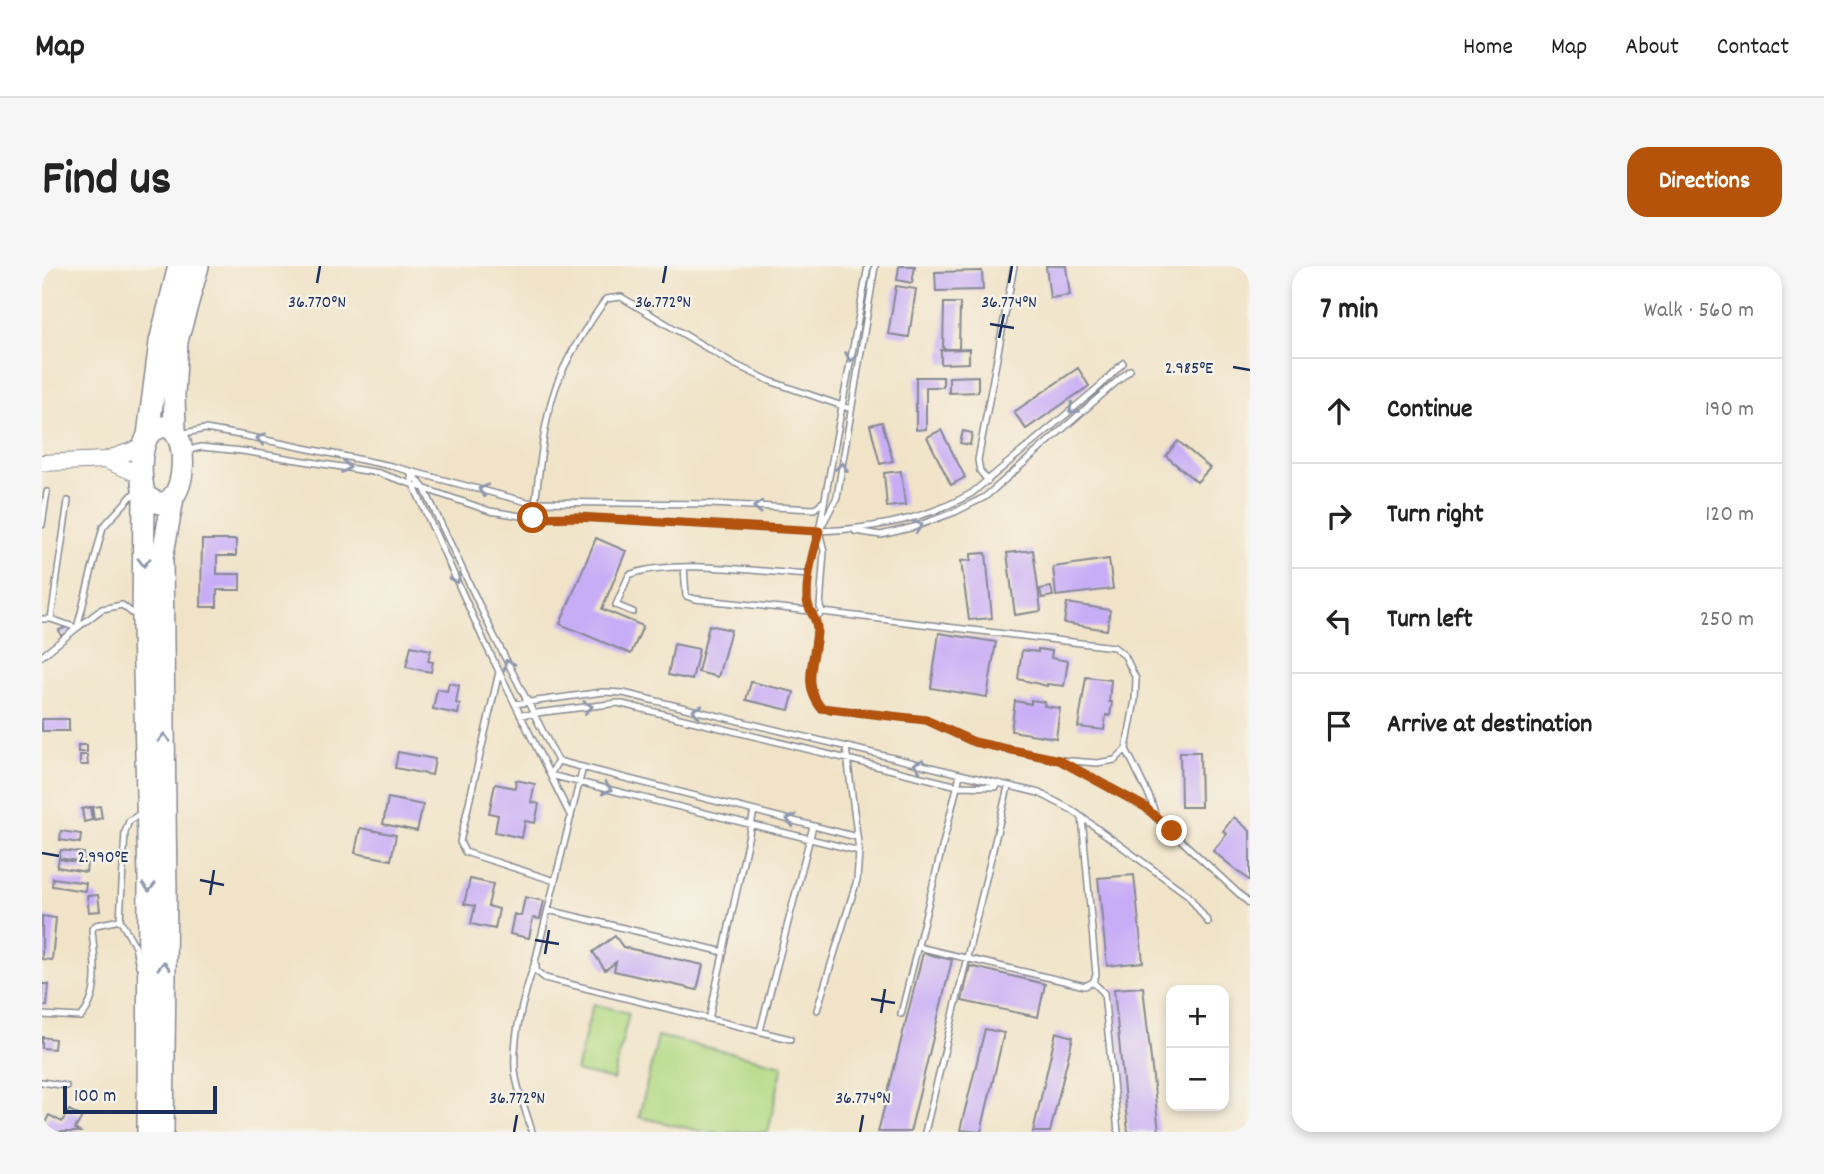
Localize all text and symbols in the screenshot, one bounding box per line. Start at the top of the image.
text: Map [35,25,85,72]
text: Home [1463,31,1513,65]
text: Map [1551,31,1587,65]
text: About [1625,31,1679,65]
text: Contact [1717,31,1789,65]
text: Find us [42,147,171,217]
button: Directions [1627,147,1782,217]
text: 7 min [1320,290,1378,333]
text: 36.770°N [288,291,346,316]
text: 36.772°N [635,291,691,316]
text: 36.774°N [981,291,1037,316]
text: Walk · 560 m [1644,295,1754,328]
one-way arrow [845,351,860,363]
text: 2.985°E [1165,357,1213,382]
icon: ahead [1320,392,1358,430]
text: Continue [1387,392,1472,429]
text: 190 m [1705,394,1754,427]
one-way arrow [1069,401,1082,413]
one-way arrow [255,432,267,447]
one-way arrow [340,459,352,474]
one-way arrow [834,462,849,473]
one-way arrow [477,484,489,499]
icon: right [1320,497,1358,535]
text: Turn right [1387,497,1484,534]
text: 120 m [1705,499,1754,532]
one-way arrow [752,500,763,515]
route start [517,502,548,533]
one-way arrow [912,519,924,534]
one-way arrow [136,557,151,568]
one-way arrow [448,572,462,584]
icon: left [1320,602,1358,640]
text: Turn left [1387,602,1473,639]
text: 250 m [1700,604,1754,637]
one-way arrow [503,659,516,671]
one-way arrow [582,699,594,714]
one-way arrow [691,705,703,719]
icon: arrive [1320,707,1358,745]
text: Arrive at destination [1387,707,1592,744]
one-way arrow [156,733,172,743]
one-way arrow [912,759,924,773]
one-way arrow [601,781,613,795]
one-way arrow [785,814,797,828]
route end [1156,815,1187,846]
text: 2.990°E [77,846,129,871]
one-way arrow [141,882,157,893]
one-way arrow [157,960,172,971]
map controls [1166,985,1229,1111]
button: + [1166,985,1229,1048]
button: − [1166,1048,1229,1111]
scale bar [63,1083,217,1115]
text: 100 m [74,1084,116,1111]
text: 36.772°N [489,1087,545,1112]
text: 36.774°N [835,1087,891,1112]

